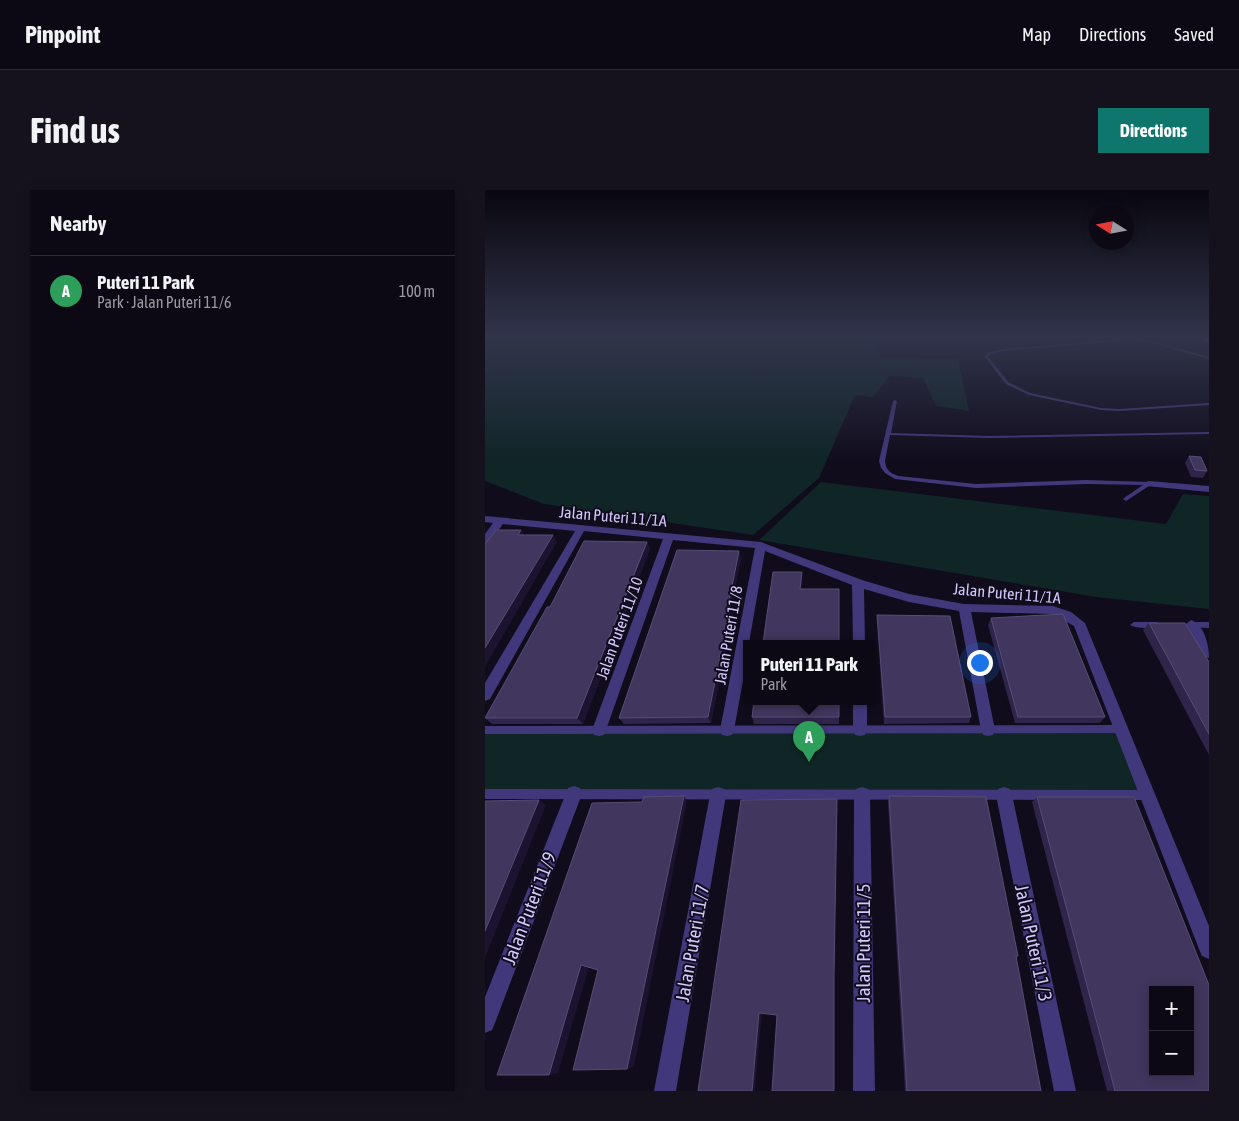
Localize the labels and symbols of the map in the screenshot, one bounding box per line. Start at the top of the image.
north arrow [1089,205,1134,250]
street label: Jalan Puteri 11/1A [558,502,668,530]
street label: Jalan Puteri 11/10 [592,574,646,682]
street label: Jalan Puteri 11/1A [952,579,1062,607]
street label: Jalan Puteri 11/8 [710,584,746,686]
your location [967,650,993,676]
pin: A [793,721,825,762]
street label: Jalan Puteri 11/9 [497,849,561,967]
street label: Jalan Puteri 11/7 [671,883,713,1003]
street label: Jalan Puteri 11/3 [1011,883,1057,1003]
street label: Jalan Puteri 11/5 [852,884,874,1002]

